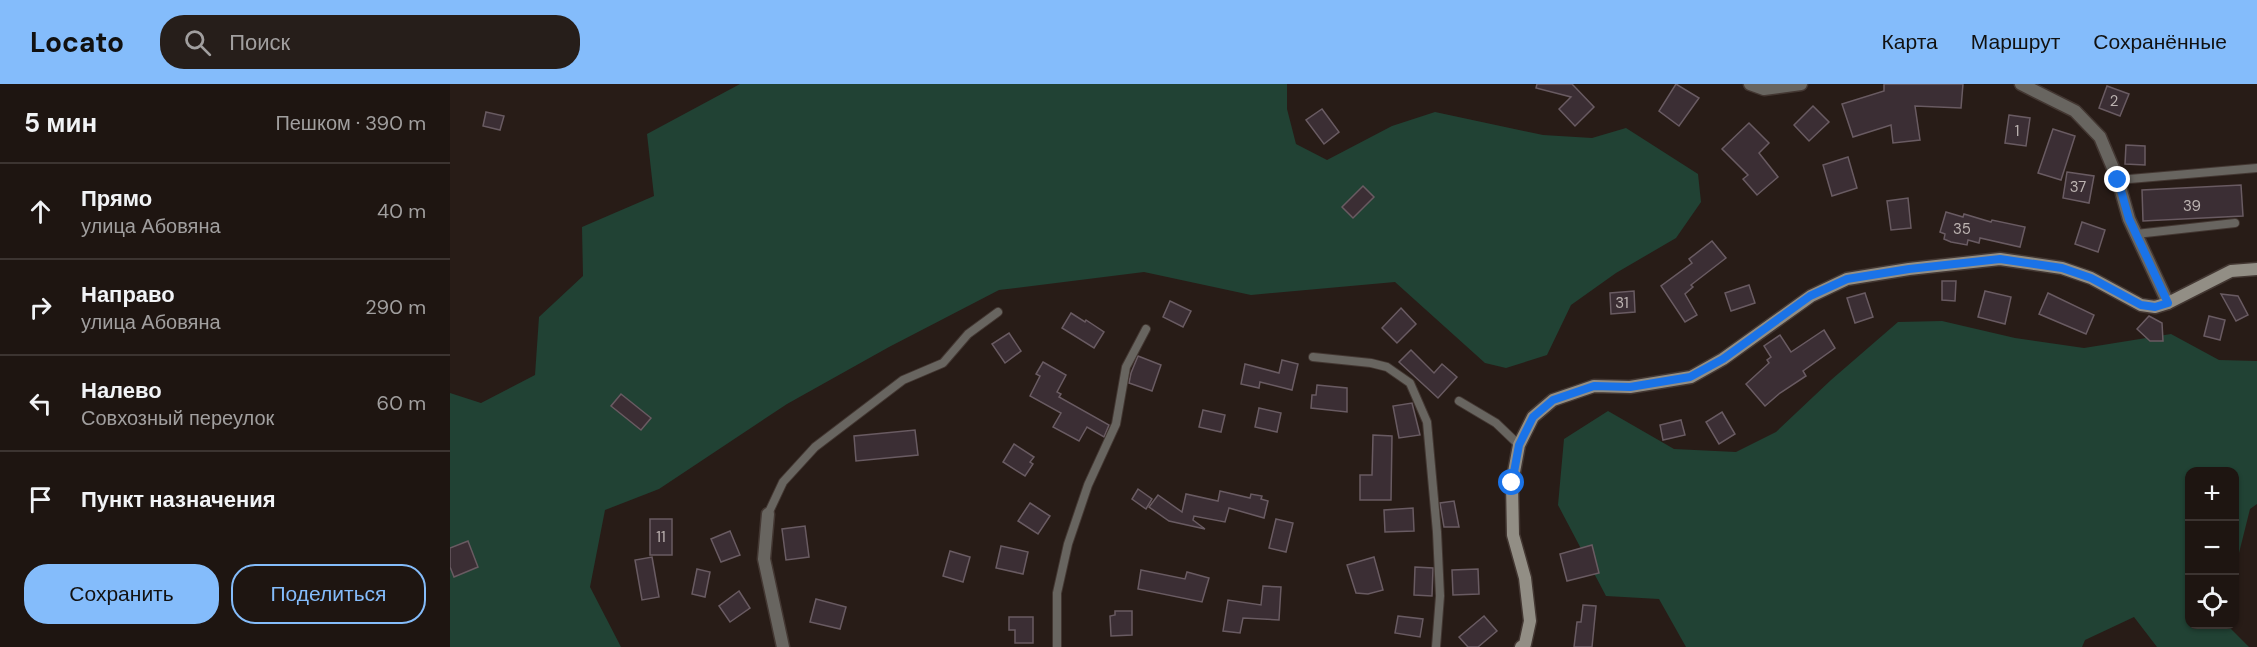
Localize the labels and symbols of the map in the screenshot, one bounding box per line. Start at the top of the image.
house number: 2 [2110,91,2118,111]
house number: 1 [2015,121,2019,141]
route end [2104,166,2130,192]
house number: 37 [2070,177,2086,197]
house number: 39 [2183,196,2201,216]
house number: 35 [1953,219,1971,239]
house number: 31 [1615,293,1629,313]
route start [1498,469,1524,495]
house number: 11 [656,527,666,547]

